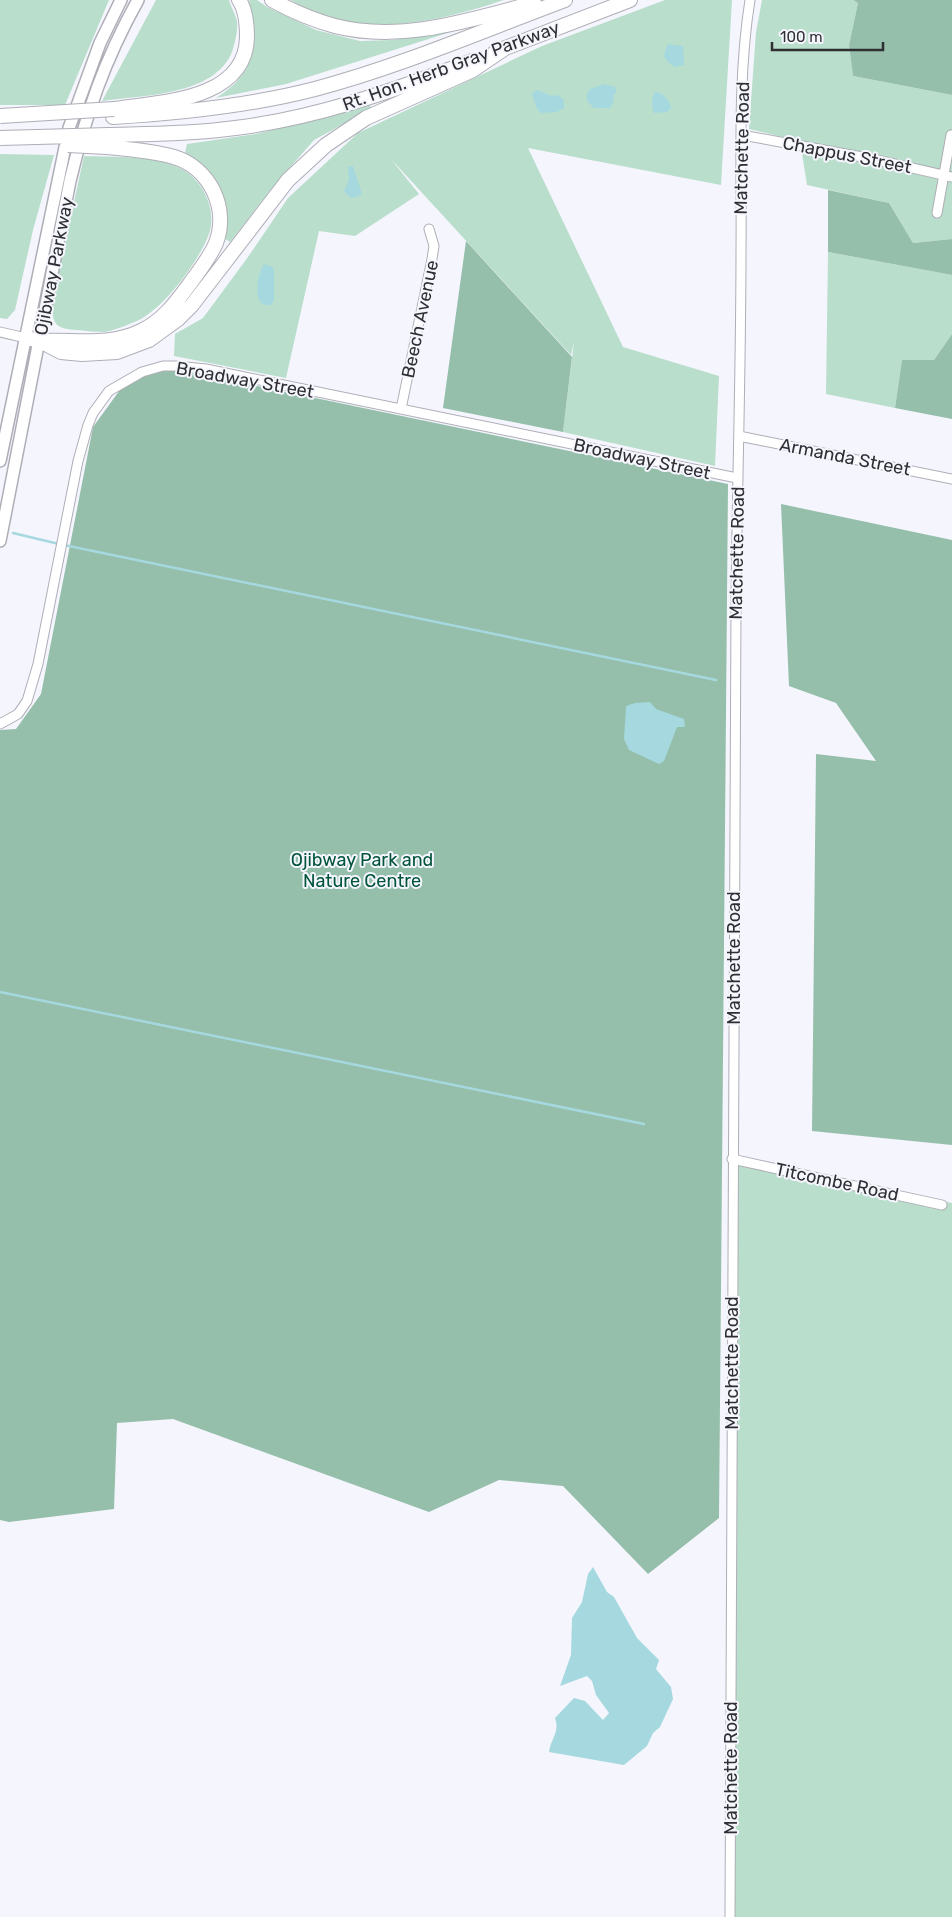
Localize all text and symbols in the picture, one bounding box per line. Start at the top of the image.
street label: Rt. Hon. Herb Gray Parkway [339,16,563,116]
scale bar [772,20,883,52]
text: 100 m [780,28,822,46]
street label: Matchette Road [730,81,754,215]
street label: Chappus Street [781,132,913,178]
street label: Ojibway Parkway [30,195,78,337]
street label: Beech Avenue [397,258,443,380]
street label: Broadway Street [174,357,316,403]
street label: Broadway Street [572,434,712,484]
street label: Armanda Street [778,434,912,480]
street label: Matchette Road [725,486,749,620]
park label: Ojibway Park and Nature Centre [291,849,433,892]
street label: Matchette Road [723,891,745,1025]
street label: Titcombe Road [773,1158,901,1206]
street label: Matchette Road [721,1296,743,1430]
street label: Matchette Road [720,1701,742,1835]

